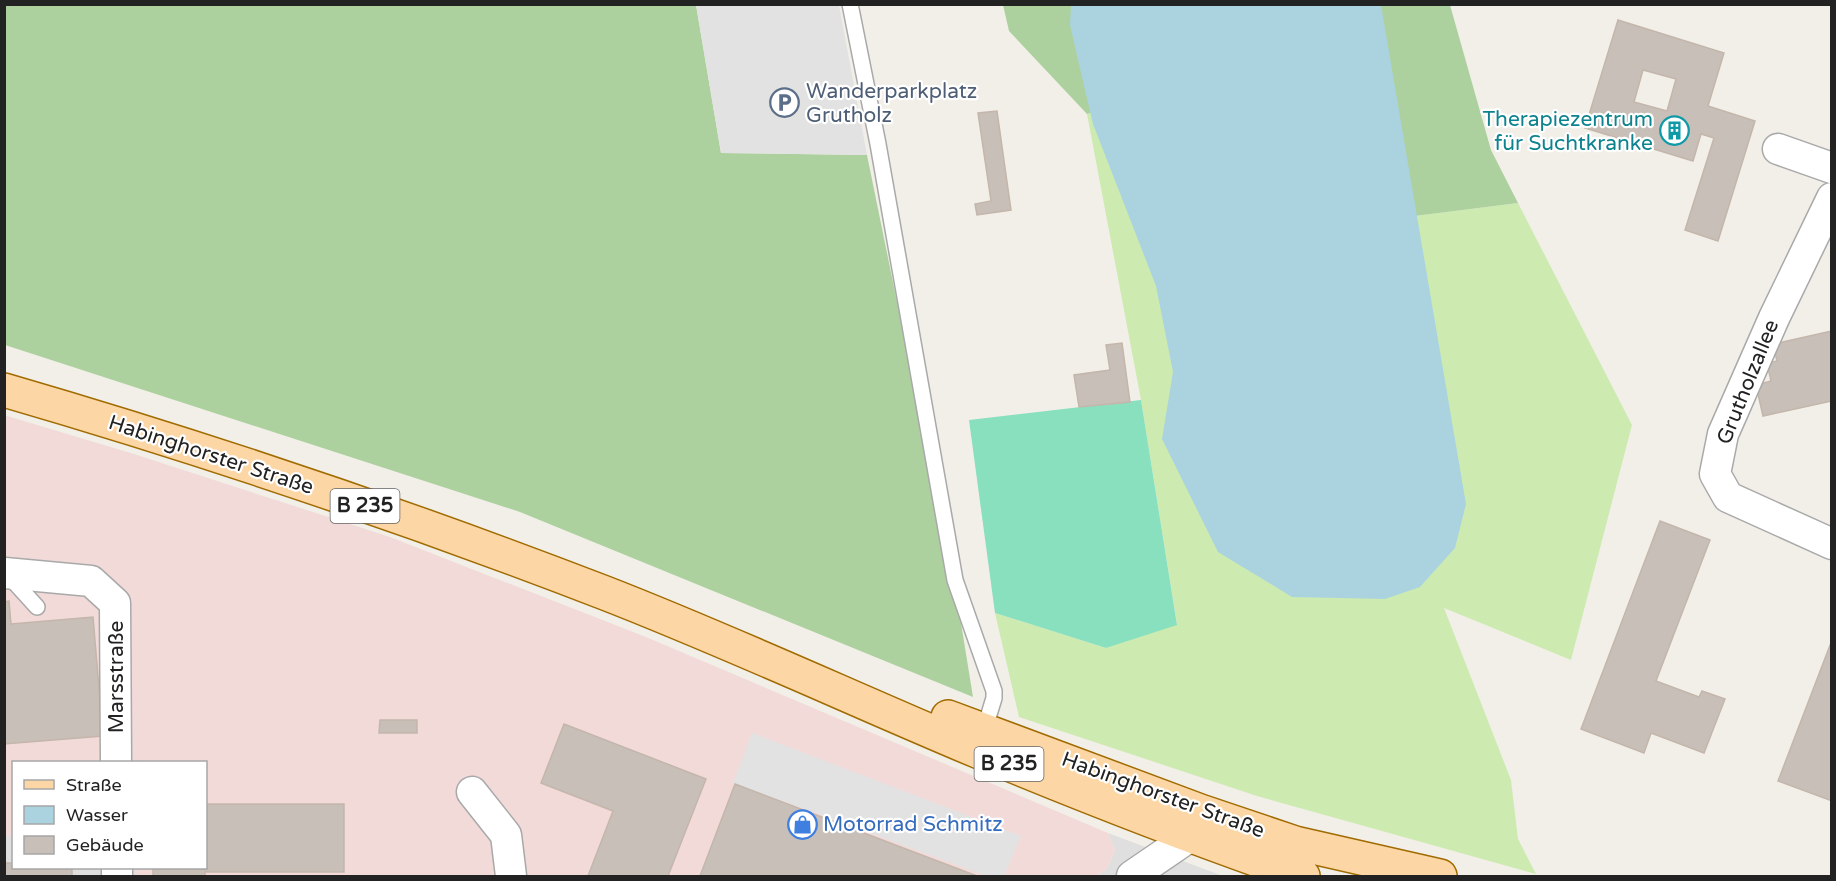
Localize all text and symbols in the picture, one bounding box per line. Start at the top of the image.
place label: Wanderparkplatz Grutholz [806,79,977,128]
parking icon: Wanderparkplatz Grutholz [769,87,801,119]
place label: Therapiezentrum für Suchtkranke [1482,107,1653,156]
building icon: Therapiezentrum für Suchtkranke [1658,115,1690,147]
street label: Grutholzallee [1712,316,1784,448]
street label: Habinghorster Straße [105,410,317,500]
road number: B 235 [330,489,400,523]
street label: Marsstraße [104,621,129,733]
road number: B 235 [974,747,1044,781]
street label: Habinghorster Straße [1058,747,1268,843]
legend [12,761,207,869]
text: Straße [66,774,122,796]
text: Wasser [66,804,128,826]
shop icon: Motorrad Schmitz [786,808,818,840]
place label: Motorrad Schmitz [823,812,1003,837]
text: Gebäude [66,834,144,856]

